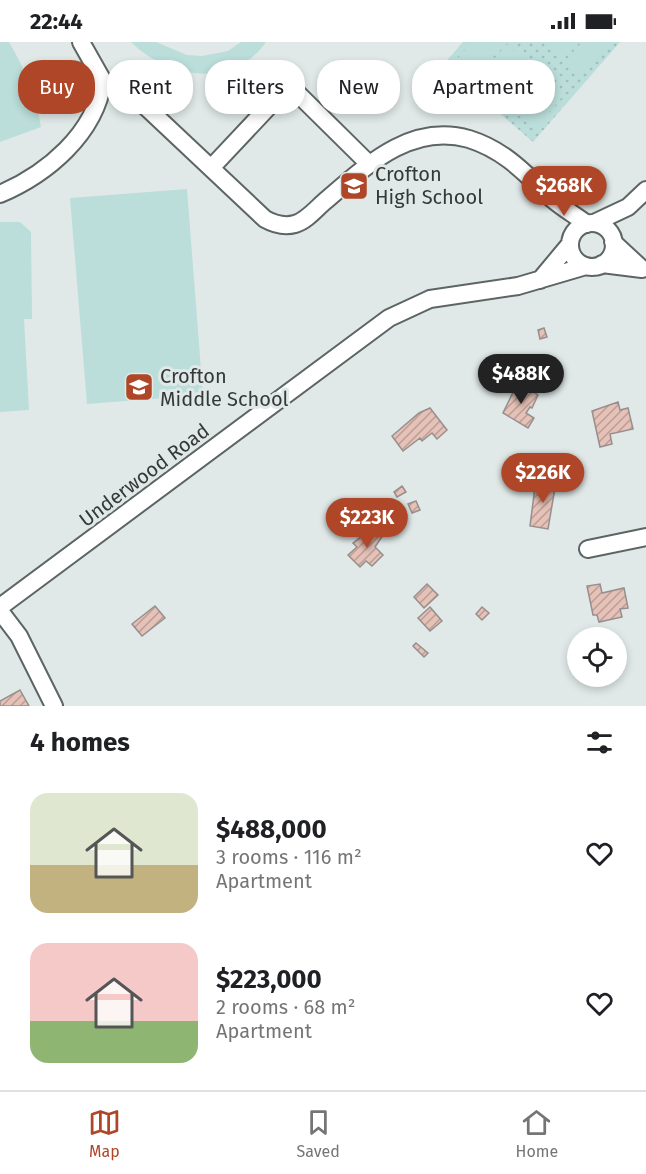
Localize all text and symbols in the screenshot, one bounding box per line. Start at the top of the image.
text: 22:44 [30,8,83,35]
chip: Buy [18,60,95,114]
chip: Rent [107,60,193,114]
chip: Filters [205,60,305,114]
chip: New [317,60,400,114]
chip: Apartment [412,60,555,114]
place label: Crofton High School [375,162,483,209]
pin: $268K [522,166,606,217]
school or university icon: Crofton High School [338,170,370,202]
text: $268K [536,173,592,197]
pin: $488K [479,354,563,405]
text: $488K [492,361,550,385]
place label: Crofton Middle School [160,364,289,411]
school or university icon: Crofton Middle School [123,371,155,403]
street label: Underwood Road [74,418,214,532]
pin: $226K [501,453,585,504]
text: $226K [515,460,571,484]
pin: $223K [325,498,409,549]
text: $223K [340,505,394,529]
map controls [567,627,627,687]
button: locate [567,627,627,687]
icon: filters [583,726,616,759]
text: 4 homes [30,727,130,758]
text: $488,000 [216,814,327,845]
icon: home [78,817,150,889]
icon: heart [583,837,616,870]
text: 3 rooms · 116 m² [216,845,362,869]
text: Apartment [216,869,312,893]
text: $223,000 [216,964,322,995]
icon: home [78,967,150,1039]
icon: heart [583,987,616,1020]
text: 2 rooms · 68 m² [216,995,356,1019]
text: Apartment [216,1019,312,1043]
tab: Map [88,1106,121,1161]
tab: Saved [297,1106,340,1161]
tab: Home [516,1106,558,1161]

